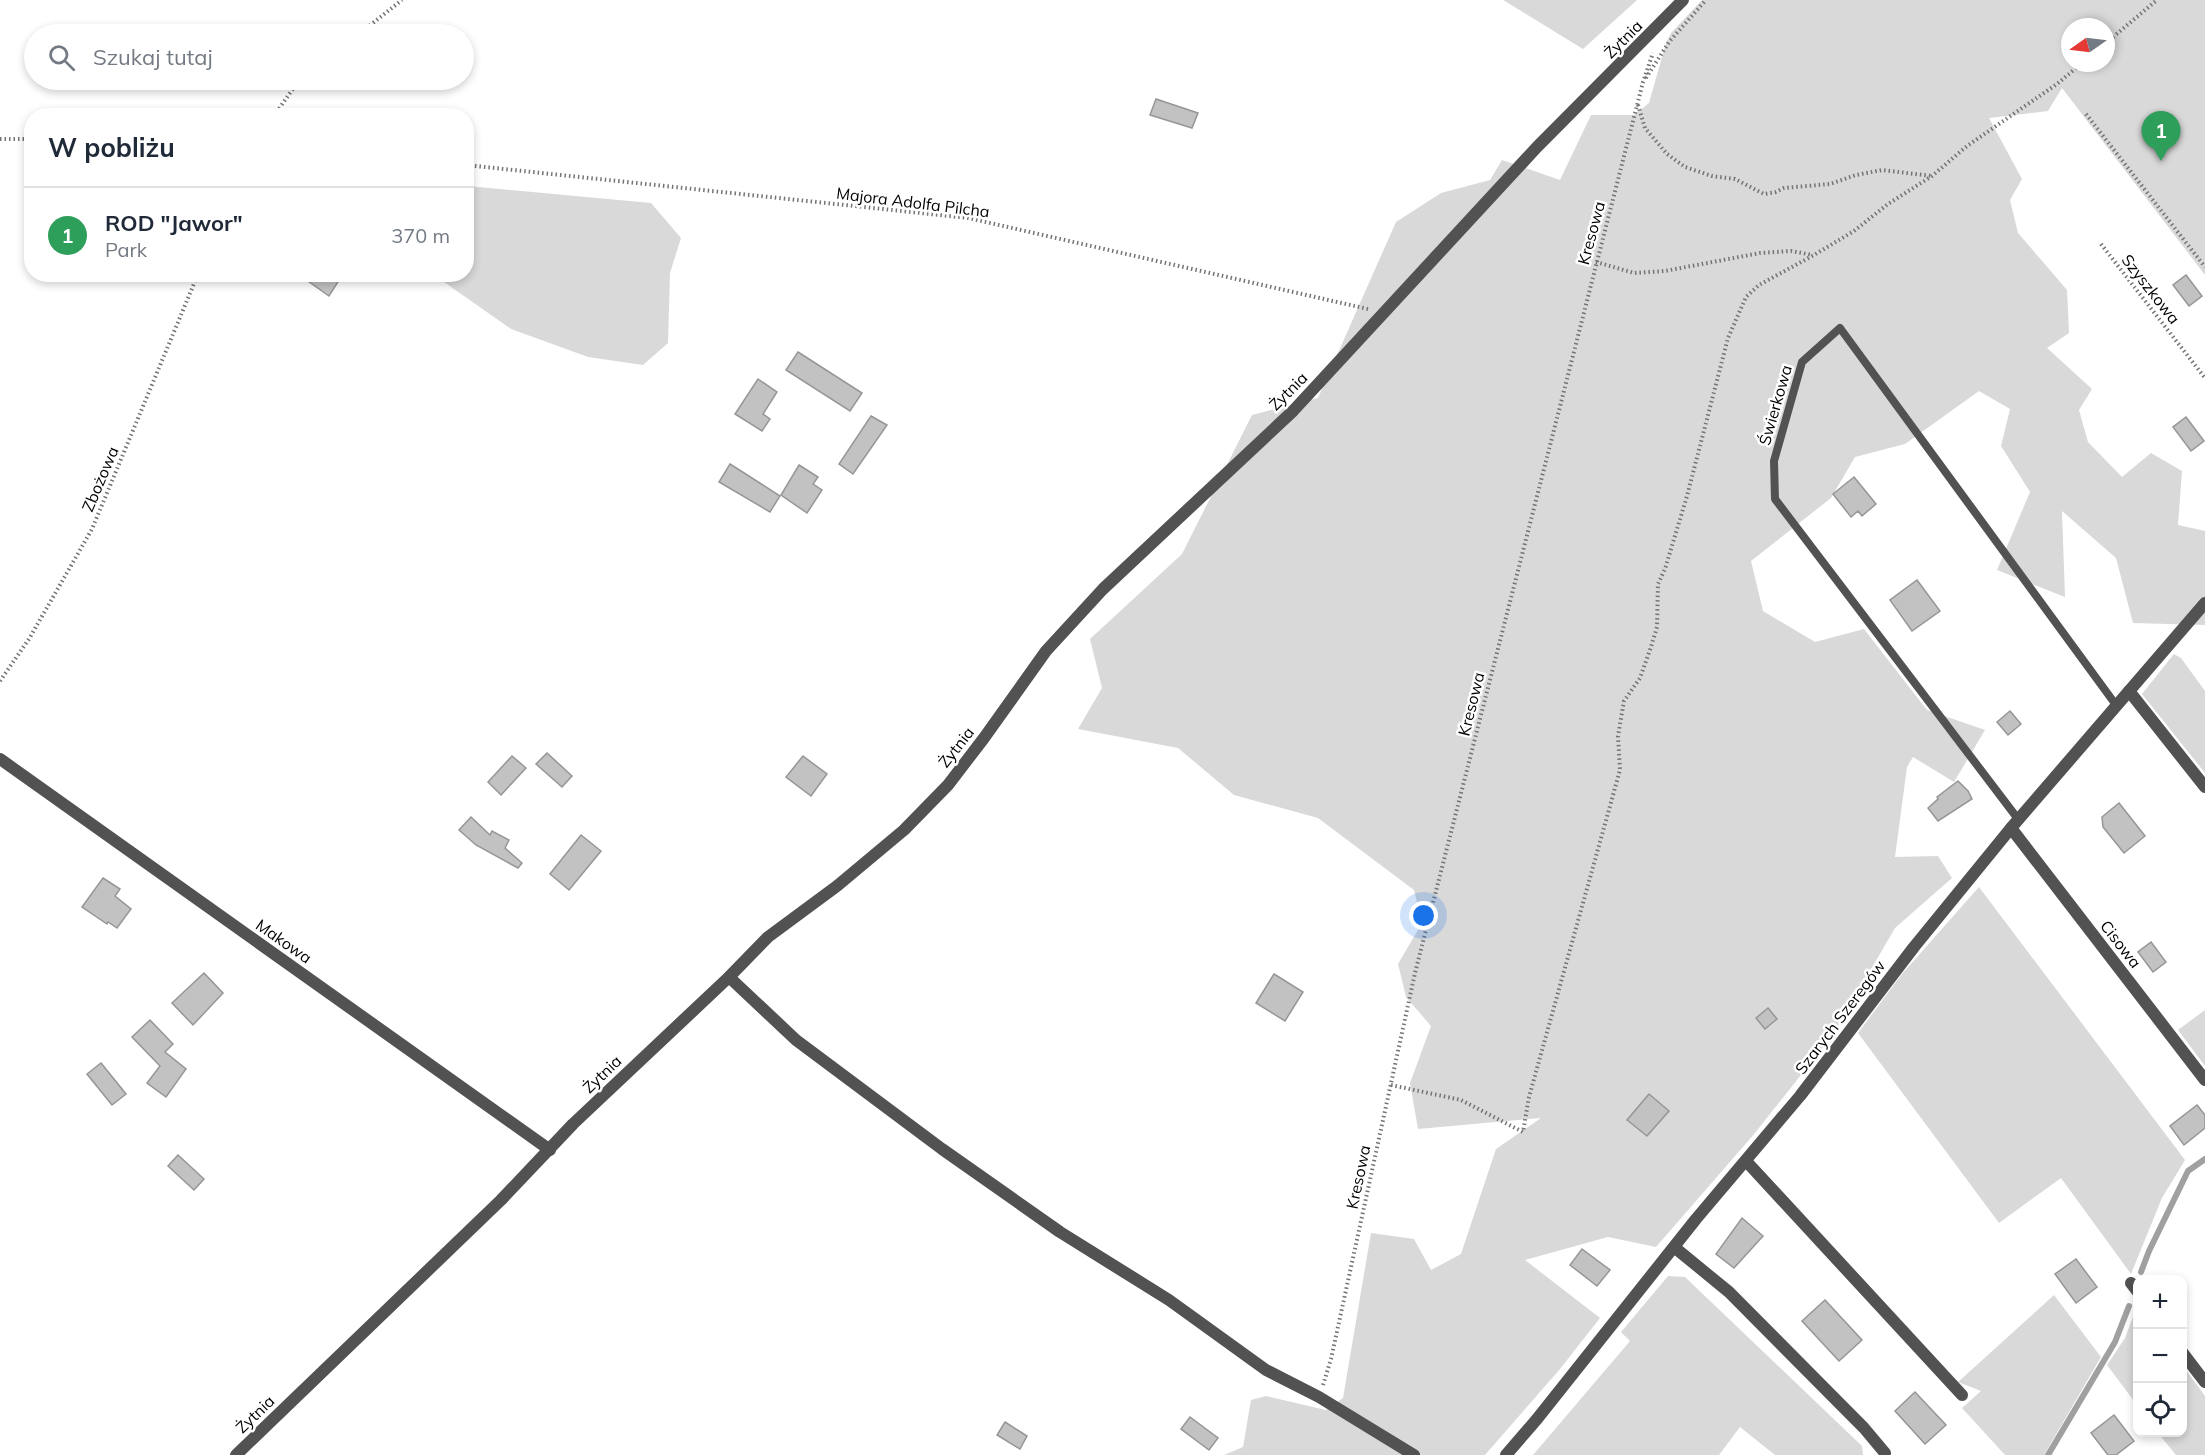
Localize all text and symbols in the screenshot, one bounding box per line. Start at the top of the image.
street label: Żytnia [1600,16,1646,62]
north arrow [2061,18,2115,72]
search box [24,24,474,90]
icon: search [45,41,78,74]
text: Szukaj tutaj [93,43,213,71]
pin: 1 [2142,112,2180,161]
text: W pobliżu [48,131,175,164]
street label: Majora Adolfa Pilcha [835,183,991,221]
street label: Kresowa [1573,199,1609,267]
text: ROD "Jawor" [105,209,243,237]
text: 1 [62,223,74,248]
text: 370 m [391,223,450,248]
text: Park [105,237,147,262]
street label: Szyszkowa [2118,250,2184,328]
street label: Świerkowa [1754,363,1796,447]
street label: Żytnia [1265,368,1311,414]
street label: Zbożowa [77,443,123,515]
street label: Kresowa [1453,670,1489,738]
street label: Żytnia [934,723,978,771]
your location [1409,901,1438,930]
street label: Makowa [252,915,316,967]
street label: Cisowa [2096,916,2146,972]
street label: Szarych Szeregów [1791,956,1889,1078]
street label: Żytnia [578,1051,626,1097]
street label: Kresowa [1341,1143,1375,1211]
map controls [2133,1275,2187,1437]
button: + [2133,1275,2187,1329]
button: − [2133,1329,2187,1383]
button: locate [2133,1383,2187,1437]
street label: Żytnia [231,1391,279,1437]

